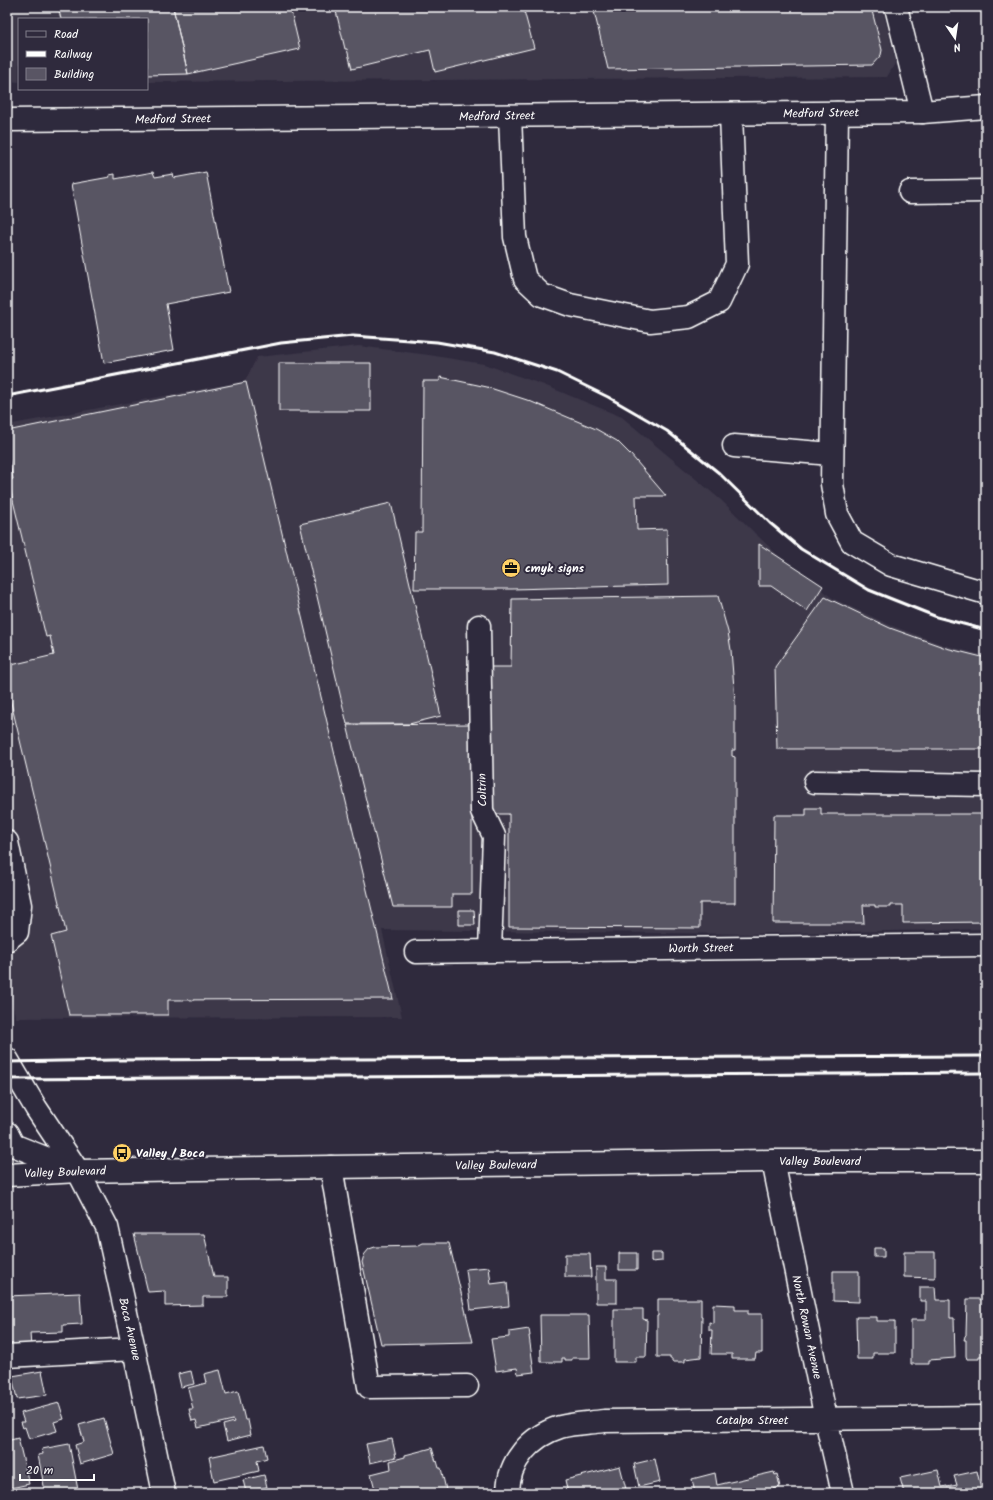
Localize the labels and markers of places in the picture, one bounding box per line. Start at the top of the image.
office icon: cmyk signs [500,557,522,579]
place label: cmyk signs [525,559,585,578]
bus stop icon: Valley / Boca [111,1142,133,1164]
place label: Valley / Boca [136,1144,205,1163]

